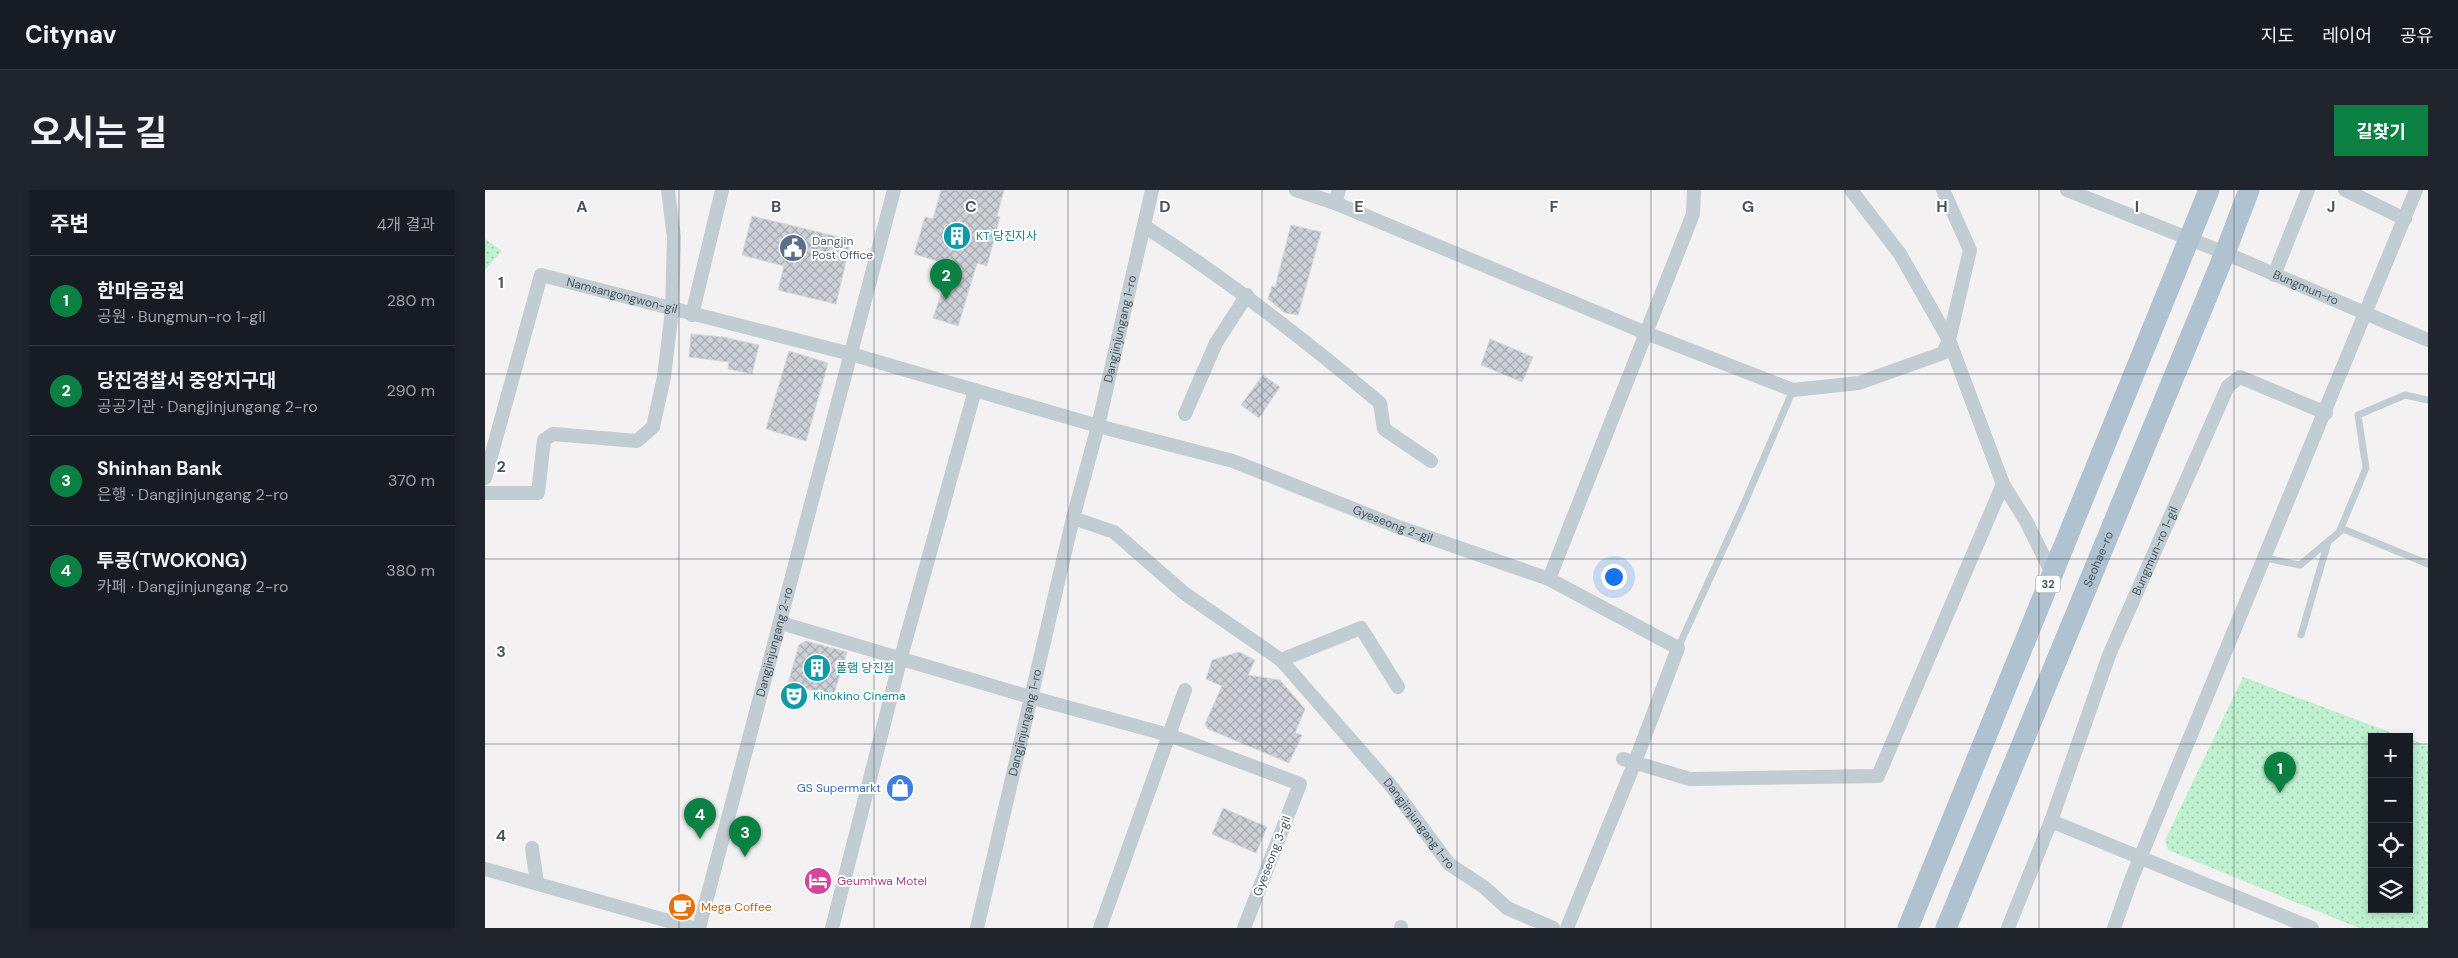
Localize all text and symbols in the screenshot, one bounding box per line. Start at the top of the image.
text: Citynav [25,19,116,50]
text: 지도 [2261,24,2294,48]
text: 레이어 [2322,24,2372,48]
text: 공유 [2400,24,2433,48]
button: 길찾기 [2334,105,2428,156]
text: 오시는 길 [30,110,167,156]
text: A [576,196,588,217]
text: B [771,196,781,217]
text: C [965,196,977,217]
text: D [1159,196,1171,217]
text: E [1354,196,1364,217]
text: F [1550,196,1559,217]
text: G [1742,196,1754,217]
text: H [1936,196,1948,217]
text: I [2135,196,2139,217]
text: J [2327,196,2335,217]
text: 주변 [50,210,89,238]
text: 4개 결과 [377,214,435,235]
building icon: KT 당진지사 [942,221,972,251]
place label: KT 당진지사 [976,228,1037,244]
public building icon: Dangjin Post Office [778,233,808,263]
place label: Dangjin Post Office [812,233,873,263]
pin: 2 [930,259,962,300]
street label: Bungmun-ro [2270,266,2341,309]
text: 1 [498,272,504,293]
street label: Namsangongwon-gil [565,274,679,317]
street label: Dangjinjungang 1-ro [1100,274,1140,384]
text: 한마음공원 [97,278,184,303]
text: 1 [63,290,69,311]
text: 280 m [387,290,435,311]
text: 공원 · Bungmun-ro 1-gil [97,306,266,327]
text: 당진경찰서 중앙지구대 [97,368,276,393]
text: 2 [61,380,71,401]
text: 290 m [386,380,435,401]
text: 공공기관 · Dangjinjungang 2-ro [97,396,318,417]
text: Shinhan Bank [97,456,222,481]
text: 2 [496,456,506,477]
text: 3 [61,470,71,491]
text: 370 m [388,470,435,491]
text: 은행 · Dangjinjungang 2-ro [97,484,288,505]
street label: Gyeseong 2-gil [1350,502,1435,546]
street label: Bungmun-ro 1-gil [2128,504,2182,598]
street label: Seohae-ro [2080,529,2117,590]
text: 투콩(TWOKONG) [97,548,247,573]
text: 4 [61,560,71,581]
text: 380 m [386,560,435,581]
your location [1601,564,1627,590]
text: 카페 · Dangjinjungang 2-ro [97,576,288,597]
road number: 32 [2035,576,2061,592]
street label: Dangjinjungang 2-ro [752,585,797,698]
text: 3 [496,641,506,662]
building icon: 폴햄 당진점 [802,653,832,683]
place label: 폴햄 당진점 [836,660,894,676]
street label: Dangjinjungang 1-ro [1005,667,1045,778]
theatre icon: Kinokino Cinema [779,681,809,711]
place label: Kinokino Cinema [813,688,905,704]
map controls [2368,733,2413,913]
button: + [2368,733,2413,778]
pin: 1 [2264,752,2296,793]
shop icon: GS Supermarkt [885,773,915,803]
street label: Dangjinjungang 1-ro [1380,775,1457,873]
button: − [2368,778,2413,823]
place label: GS Supermarkt [797,780,881,796]
pin: 4 [684,798,716,839]
street label: Gyeseong 3-gil [1249,814,1295,898]
pin: 3 [729,816,761,857]
button: locate [2368,823,2413,868]
text: 4 [496,825,506,846]
hotel icon: Geumhwa Motel [803,866,833,896]
button: layers [2368,868,2413,913]
place label: Geumhwa Motel [837,873,927,889]
cafe icon: Mega Coffee [667,892,697,922]
place label: Mega Coffee [701,899,772,915]

